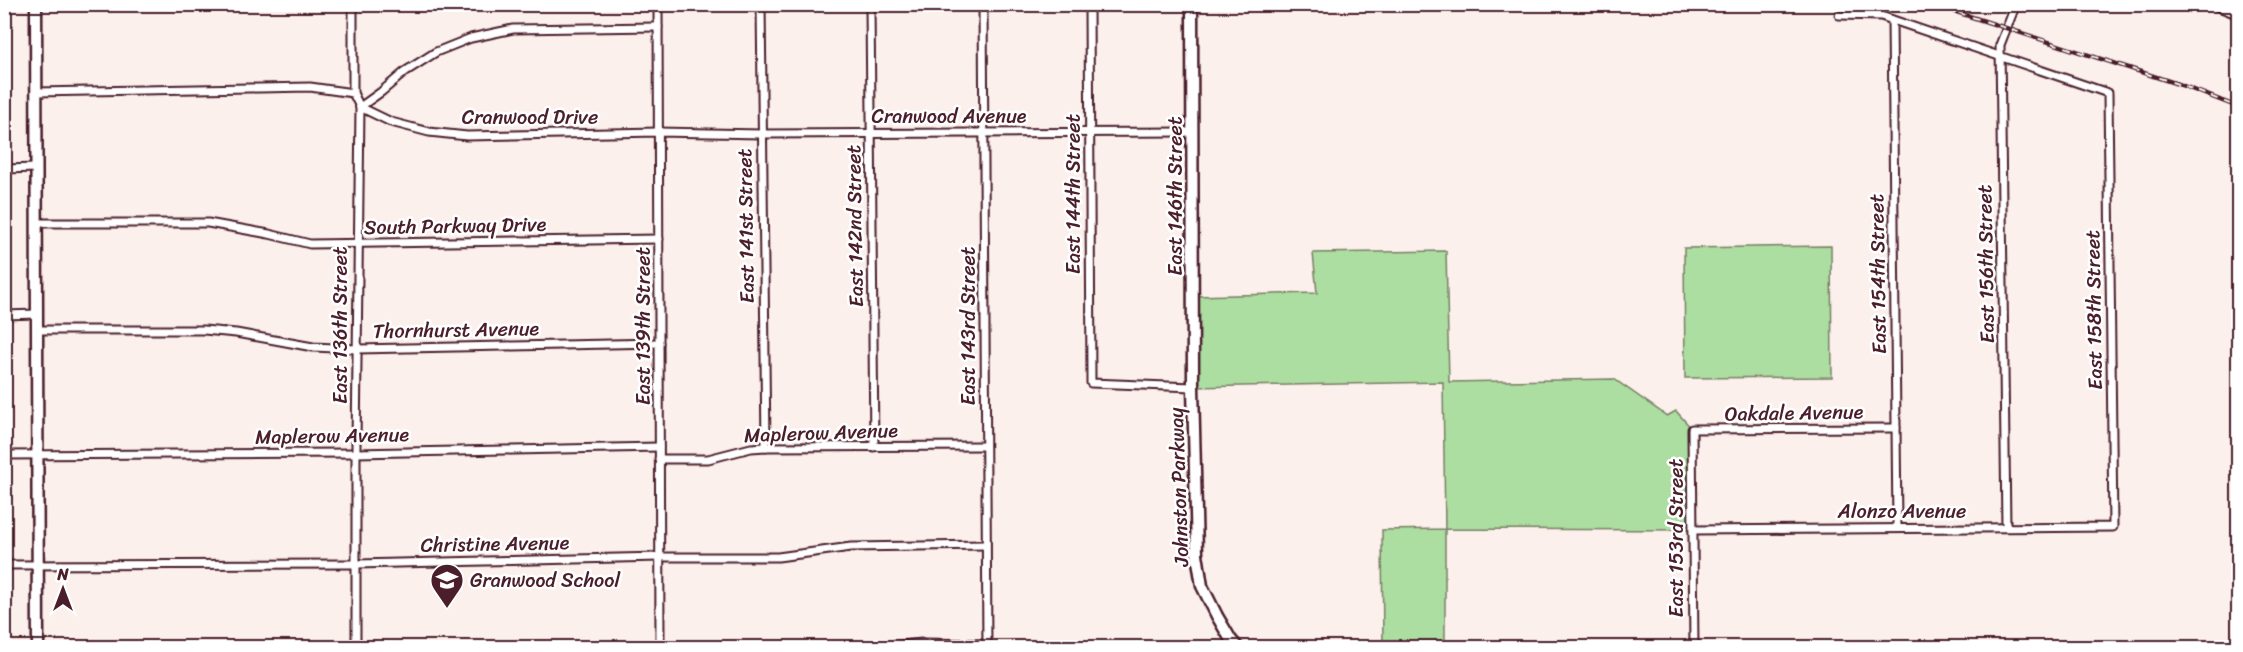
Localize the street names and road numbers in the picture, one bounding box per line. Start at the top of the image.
street label: Cranwood Avenue [871,99,1027,134]
street label: Cranwood Drive [462,100,598,135]
street label: East 144th Street [1056,114,1091,274]
street label: East 146th Street [1158,116,1193,276]
street label: East 142nd Street [836,144,874,307]
street label: East 141st Street [727,148,765,304]
street label: East 156th Street [1967,184,2005,344]
street label: East 154th Street [1859,193,1897,354]
street label: South Parkway Drive [364,207,547,245]
street label: East 158th Street [2075,230,2113,390]
street label: East 136th Street [323,246,358,404]
street label: East 139th Street [626,246,661,405]
street label: East 143rd Street [951,246,986,406]
street label: Thornhurst Avenue [373,311,540,349]
street label: Oakdale Avenue [1724,394,1864,432]
street label: Johnston Parkway [1159,406,1199,568]
street label: Maplerow Avenue [743,413,899,453]
street label: Maplerow Avenue [255,417,410,455]
street label: East 153rd Street [1659,458,1694,617]
street label: Alonzo Avenue [1837,494,1966,529]
street label: Christine Avenue [420,525,570,563]

